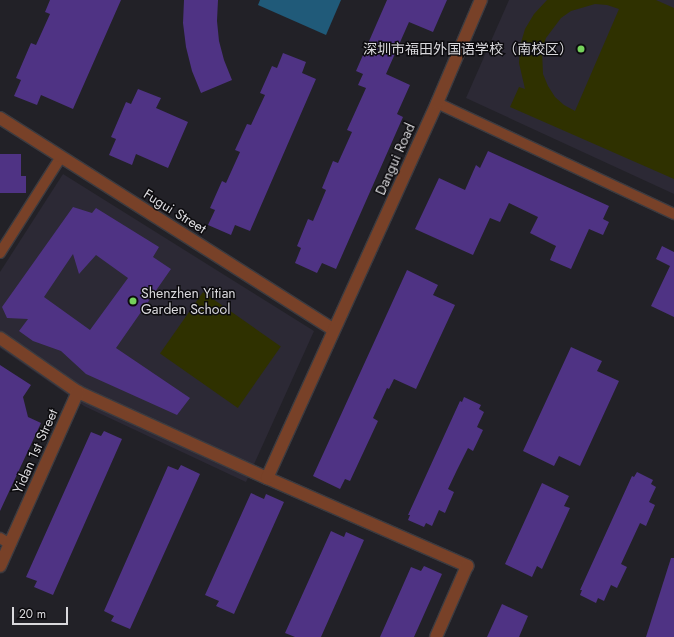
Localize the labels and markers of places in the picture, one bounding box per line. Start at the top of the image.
place label: 深圳市福田外国语学校（南校区） [363,41,573,57]
marker: 深圳市福田外国语学校（南校区） [576,44,586,54]
place label: Shenzhen Yitian Garden School [141,285,236,318]
marker: Shenzhen Yitian Garden School [128,296,138,306]

